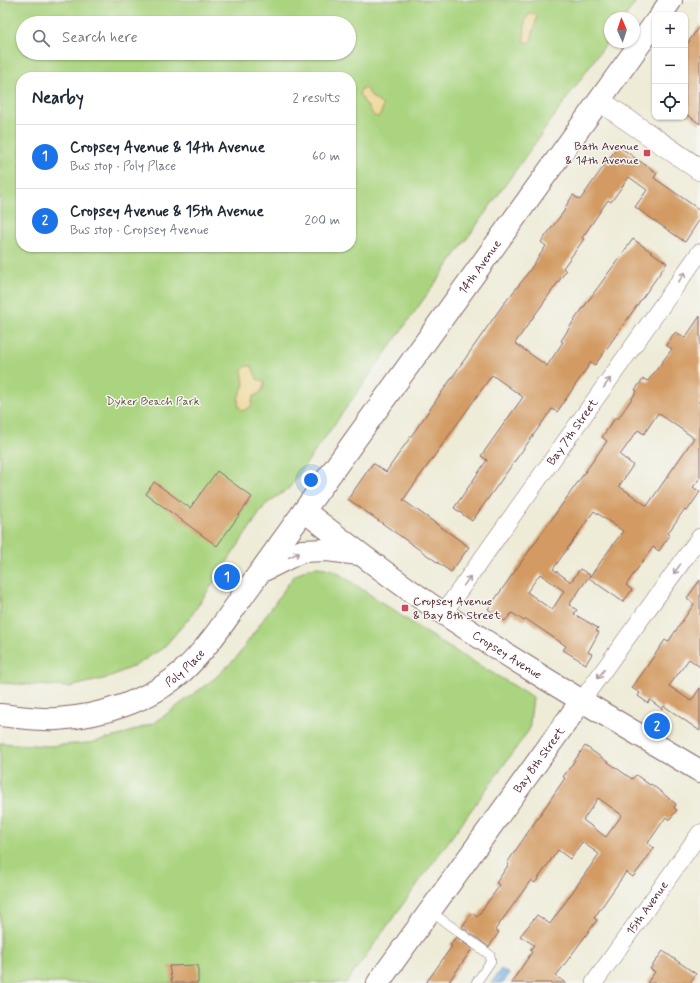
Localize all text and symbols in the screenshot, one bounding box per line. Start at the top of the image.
north arrow [604,12,640,48]
map controls [652,12,688,120]
button: + [652,12,688,48]
search box [16,16,356,60]
icon: search [30,27,52,49]
text: Search here [62,28,138,48]
button: − [652,48,688,84]
button: locate [652,84,688,120]
text: Nearby [32,87,84,109]
text: 2 results [293,90,340,107]
text: Cropsey Avenue & 14th Avenue [70,138,265,158]
place label: Bath Avenue & 14th Avenue [565,139,639,169]
text: 1 [42,148,48,165]
text: 60 m [312,148,340,165]
marker: Bath Avenue & 14th Avenue [642,148,652,158]
text: Bus stop · Poly Place [70,158,176,175]
text: Cropsey Avenue & 15th Avenue [70,202,264,222]
text: 2 [42,212,48,229]
text: 200 m [305,212,340,229]
text: Bus stop · Cropsey Avenue [70,222,209,239]
street label: 14th Avenue [455,237,505,298]
one-way arrow [678,272,686,283]
one-way arrow [603,378,611,389]
park label: Dyker Beach Park [106,394,200,410]
street label: Bay 7th Street [544,396,602,469]
your location [301,470,321,490]
one-way arrow [287,551,299,558]
pin: 1 [214,562,240,592]
one-way arrow [673,563,681,574]
one-way arrow [463,576,471,587]
place label: Cropsey Avenue & Bay 8th Street [413,594,501,624]
marker: Cropsey Avenue & Bay 8th Street [400,603,410,613]
street label: Cropsey Avenue [469,628,544,683]
street label: Poly Place [162,646,209,691]
one-way arrow [597,668,605,679]
pin: 2 [644,711,670,741]
street label: Bay 8th Street [510,724,569,797]
street label: 15th Avenue [623,878,673,939]

